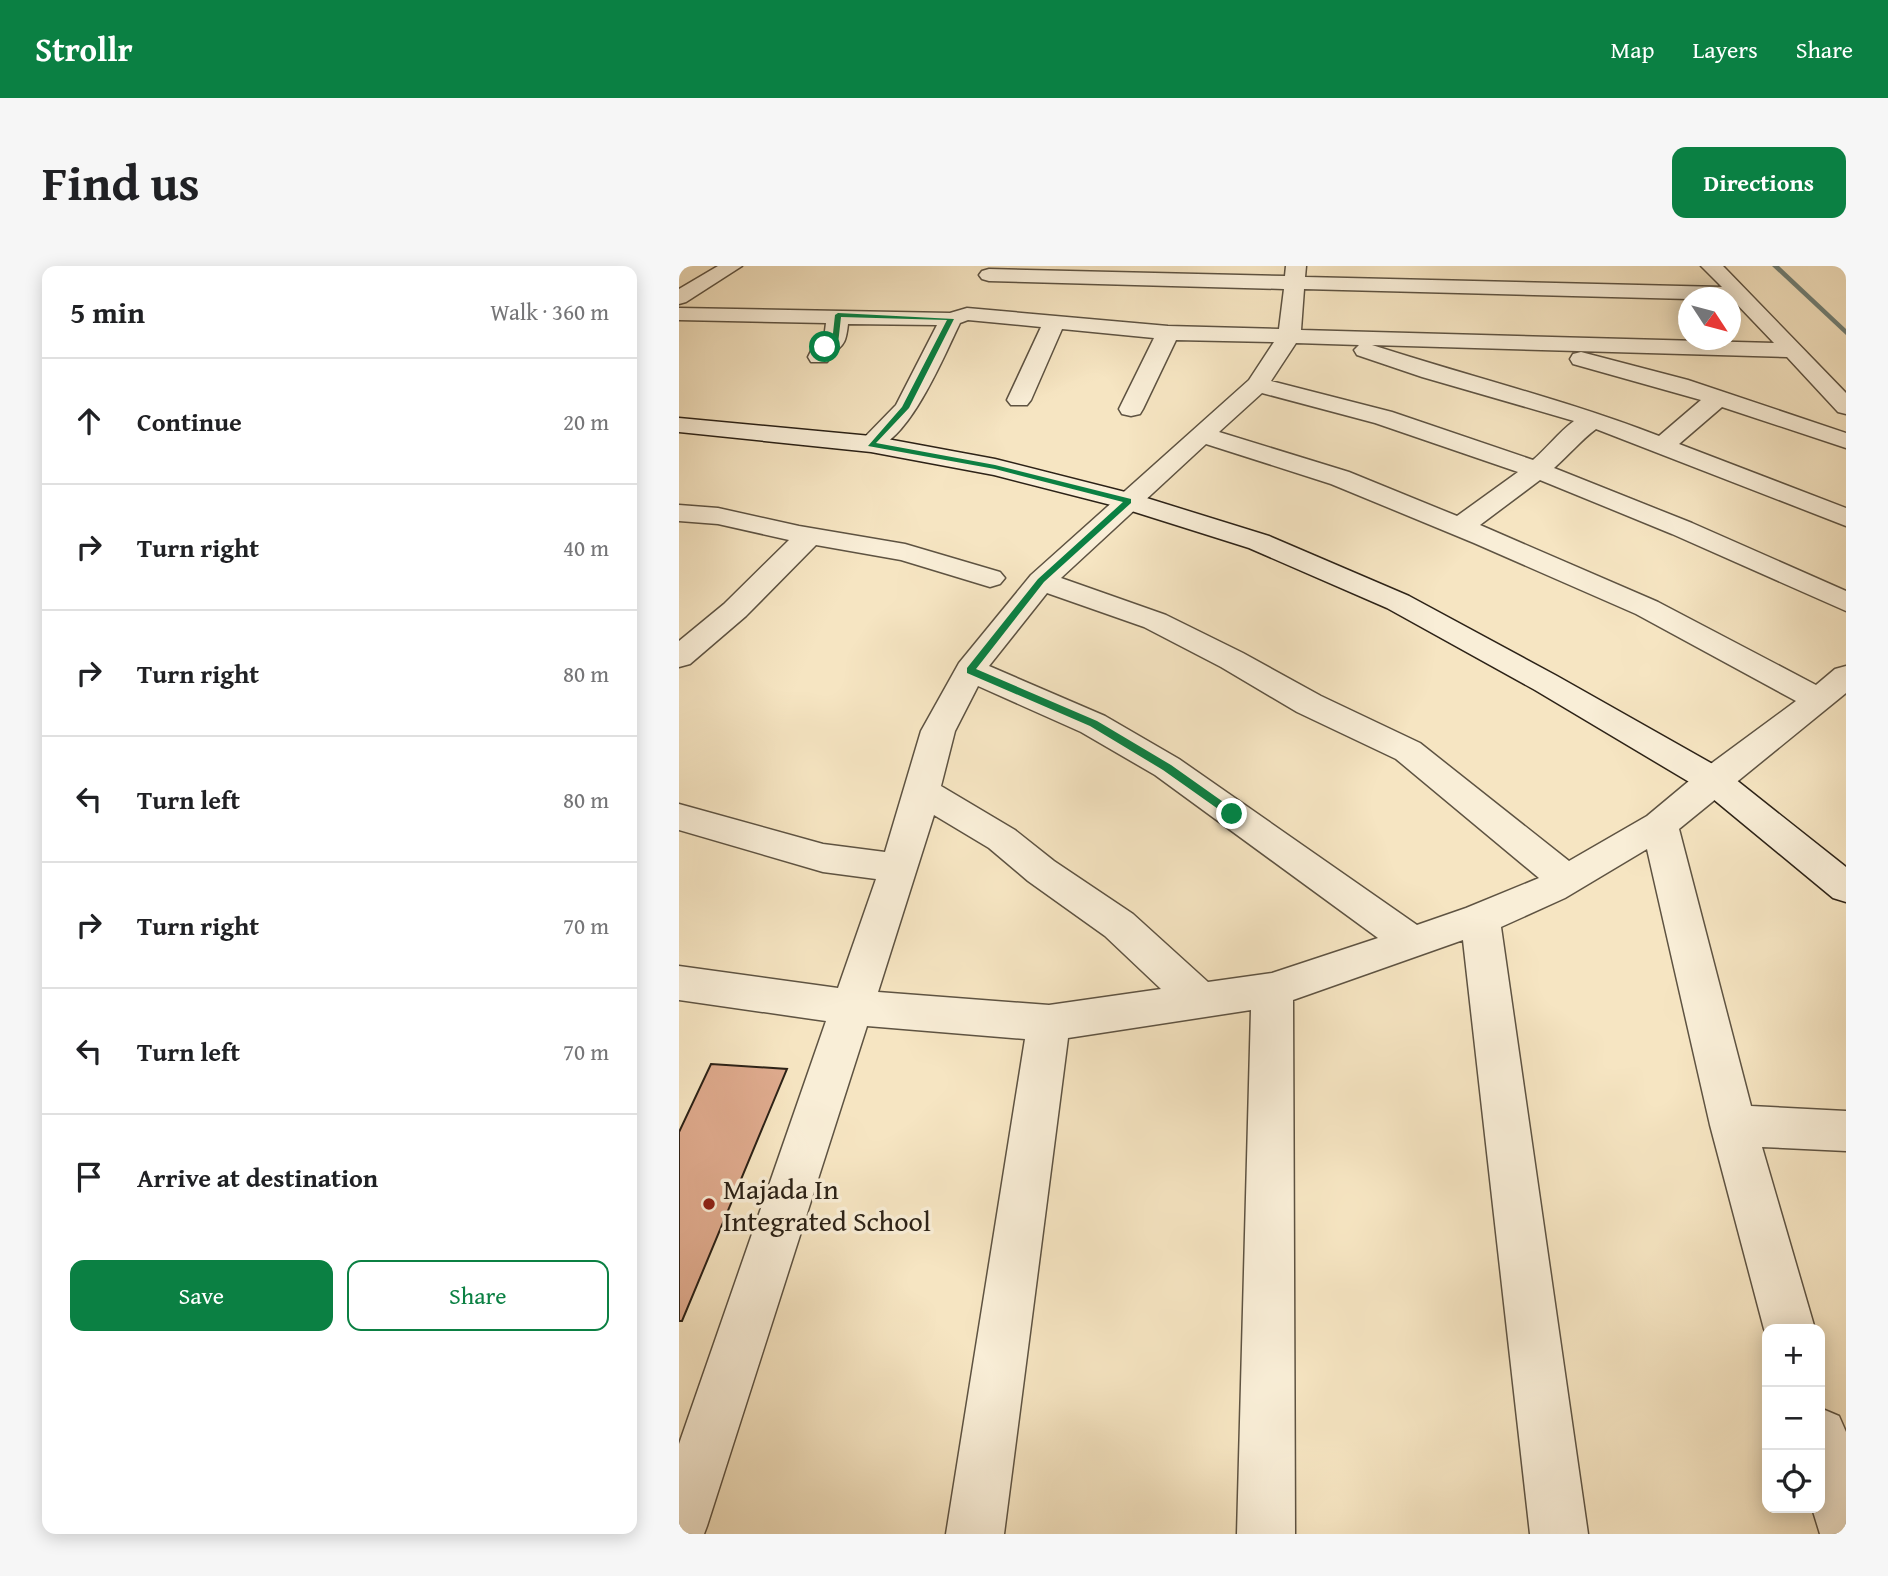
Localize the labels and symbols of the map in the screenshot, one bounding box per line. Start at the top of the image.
north arrow [1678,287,1741,350]
route start [809,331,840,362]
route end [1216,798,1247,829]
place label: Majada In Integrated School [723,1168,931,1241]
marker: Majada In Integrated School [701,1196,717,1212]

